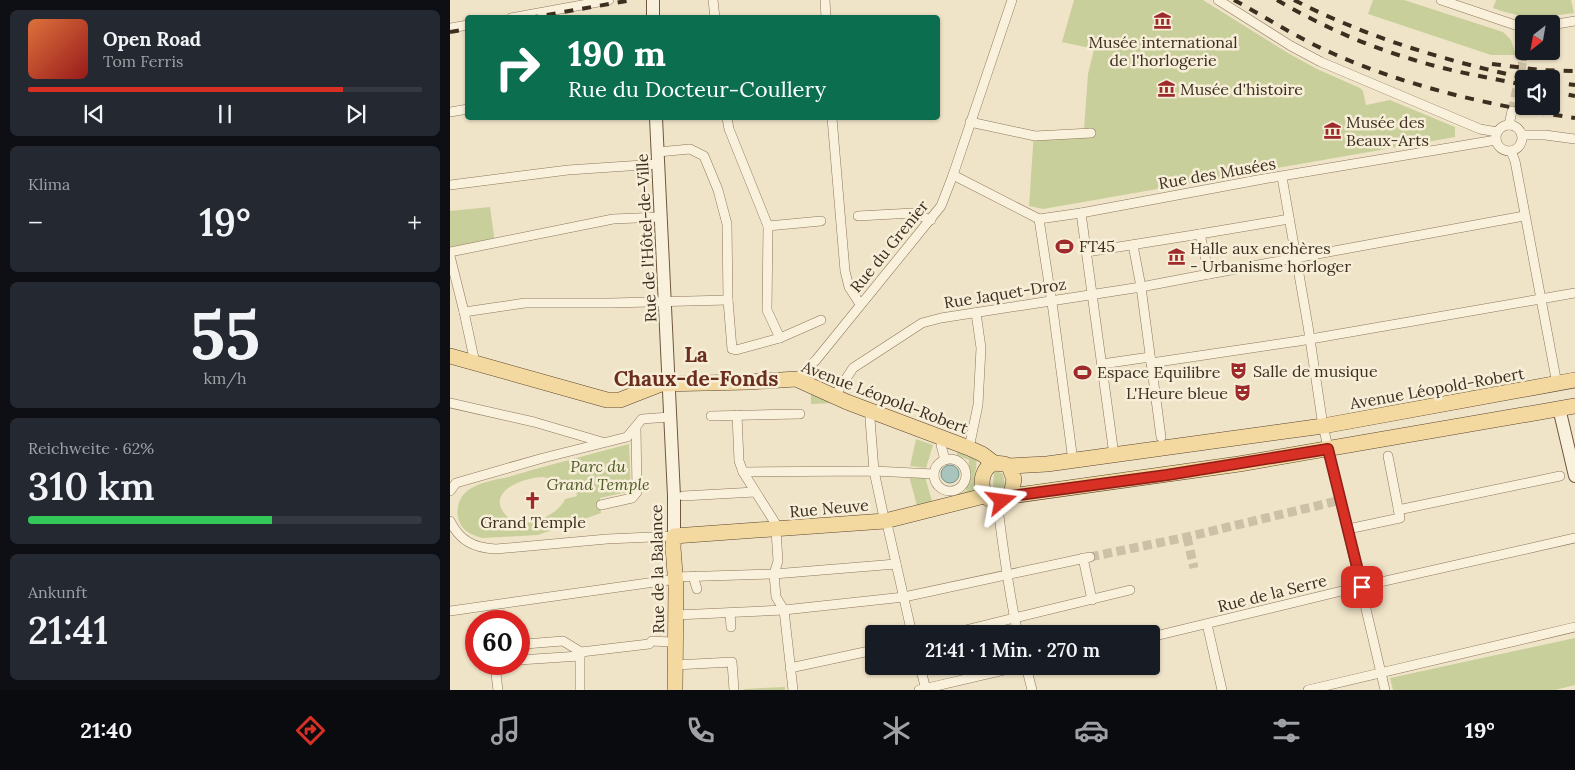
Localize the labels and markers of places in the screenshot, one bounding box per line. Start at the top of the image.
museum icon: Musée international de l'horlogerie [1153,10,1173,30]
place label: Musée international de l'horlogerie [1088,32,1238,70]
museum icon: Musée d'histoire [1156,79,1176,99]
place label: Musée d'histoire [1180,79,1303,99]
place label: Musée des Beaux-Arts [1346,112,1429,150]
museum icon: Musée des Beaux-Arts [1322,121,1342,141]
sports icon: FT45 [1055,236,1075,256]
place label: FT45 [1079,236,1115,256]
place label: Halle aux enchères - Urbanisme horloger [1190,238,1351,276]
museum icon: Halle aux enchères - Urbanisme horloger [1166,247,1186,267]
theatre icon: Salle de musique [1229,361,1249,381]
place label: Salle de musique [1253,361,1378,381]
sports icon: Espace Equilibre [1073,362,1093,382]
place label: Espace Equilibre [1097,362,1221,382]
place label: L'Heure bleue [1126,383,1228,403]
theatre icon: L'Heure bleue [1232,383,1252,403]
church icon: Grand Temple [523,491,543,511]
place label: Grand Temple [480,512,586,532]
pin [1341,566,1383,608]

